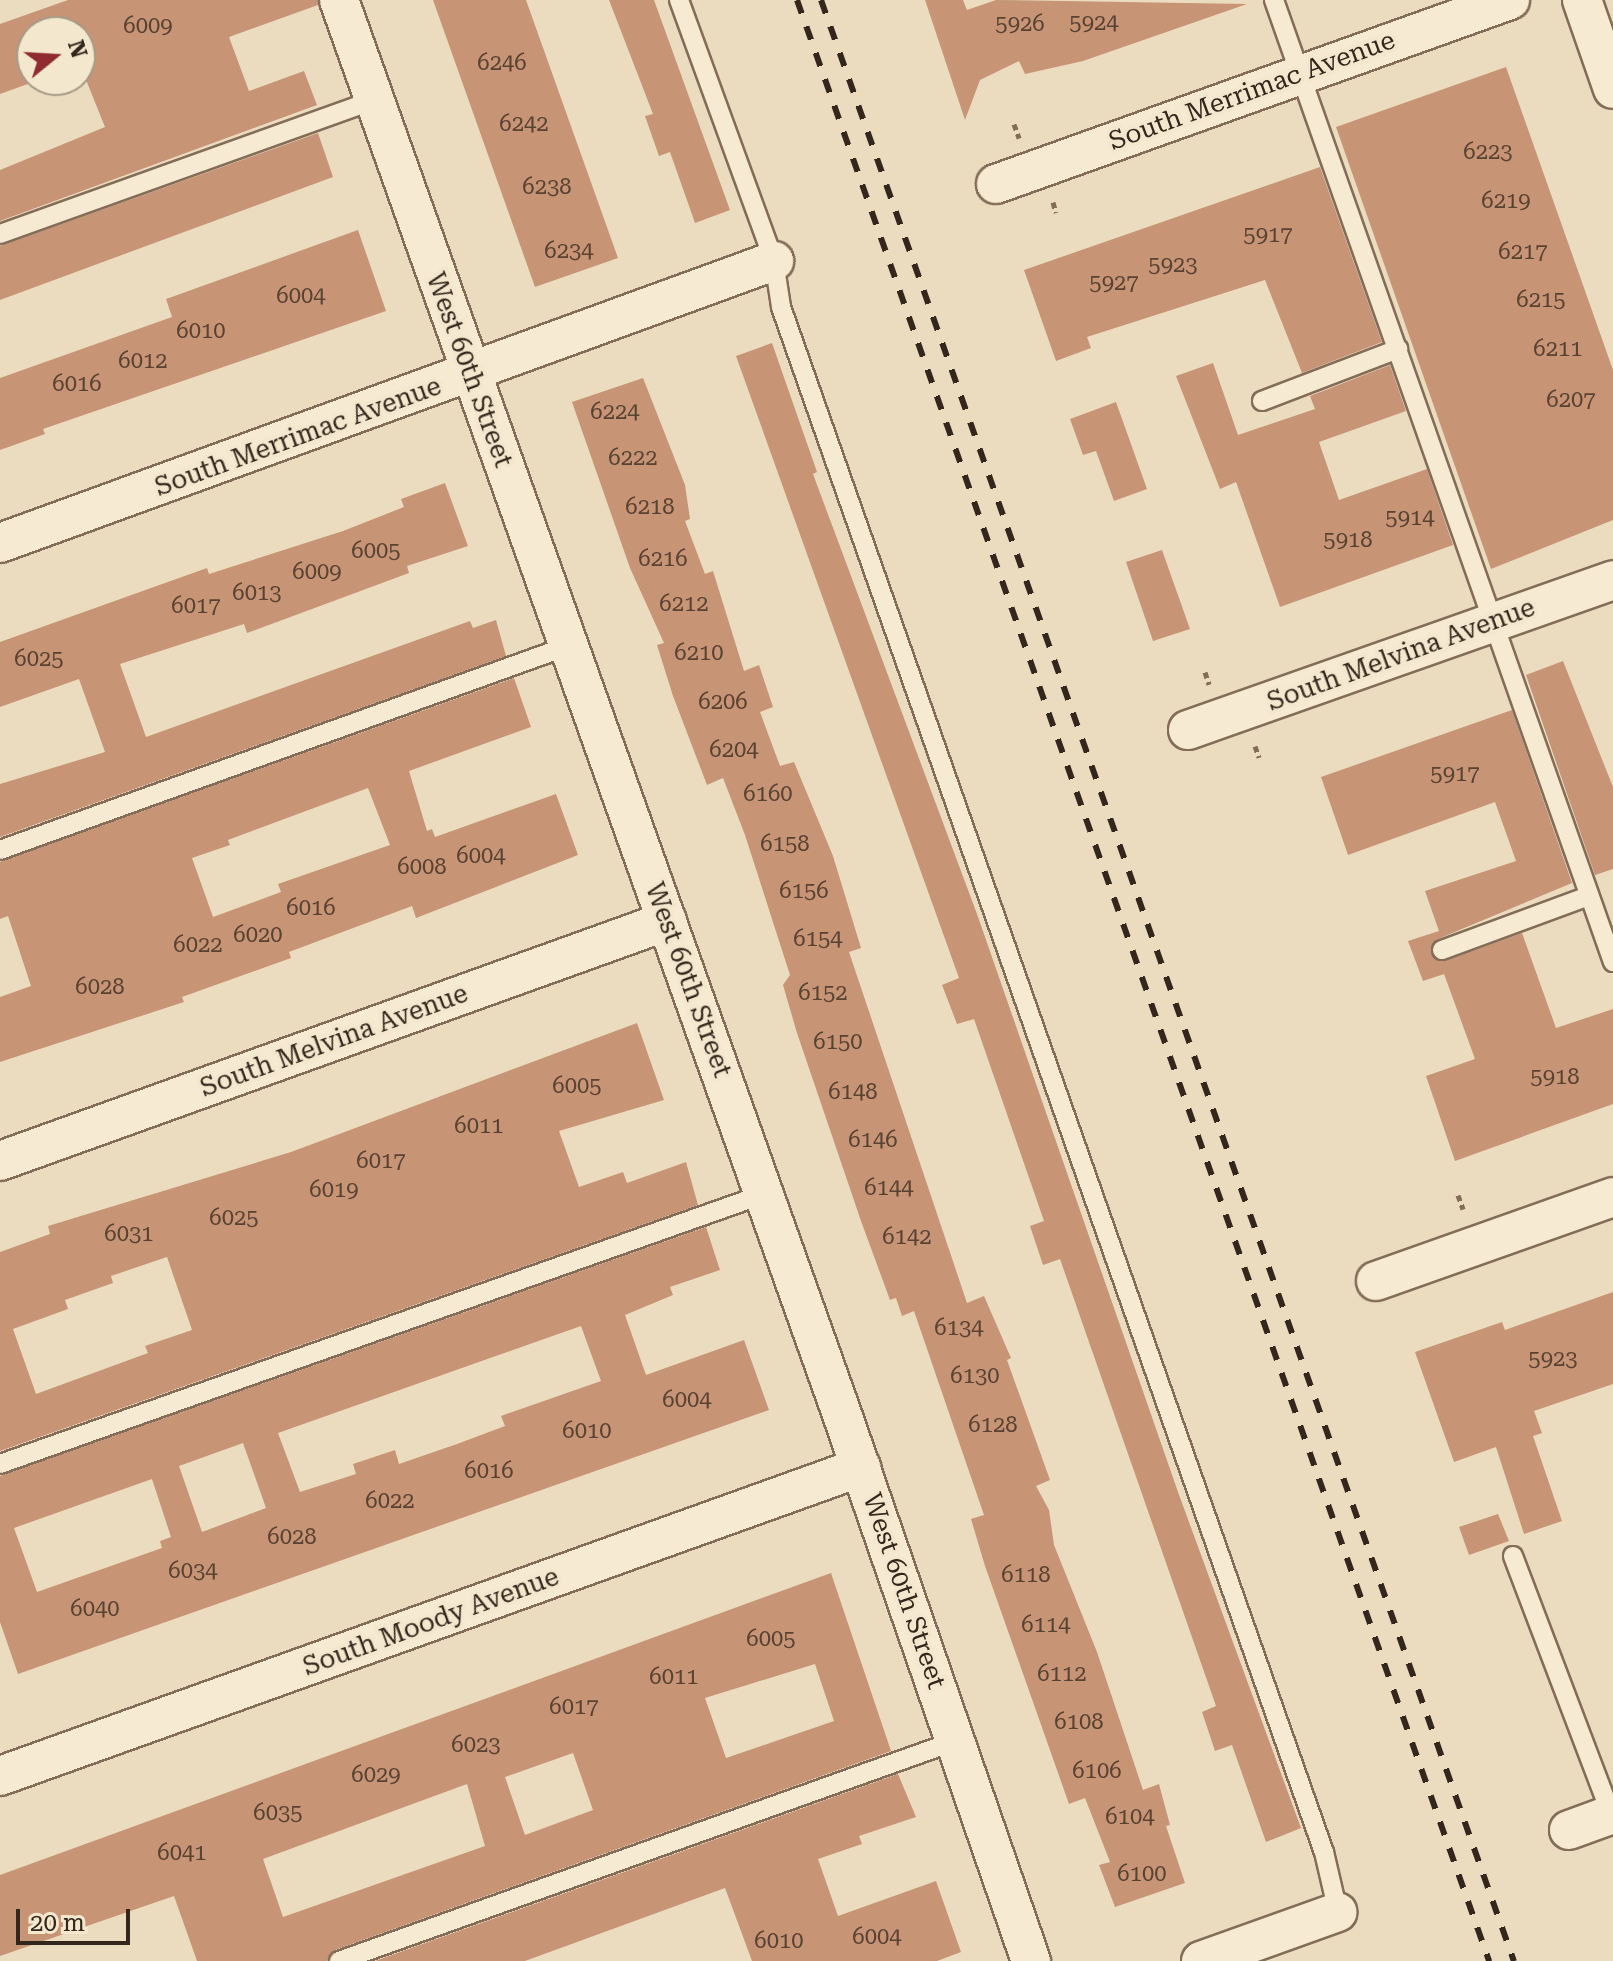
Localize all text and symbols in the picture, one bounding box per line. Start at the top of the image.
house number: 5924 [1069,10,1119,36]
house number: 5926 [995,11,1045,37]
house number: 6009 [123,13,173,39]
north arrow [16,16,96,96]
street label: South Merrimac Avenue [1105,25,1399,157]
text: N [63,37,92,61]
house number: 6246 [477,50,527,76]
house number: 6242 [499,111,549,137]
house number: 6223 [1463,139,1513,165]
house number: 6238 [522,174,572,200]
house number: 6219 [1481,188,1531,214]
house number: 5917 [1243,222,1293,248]
house number: 6234 [544,238,594,264]
house number: 6217 [1498,239,1548,265]
house number: 5923 [1148,252,1198,278]
street label: West 60th Street [419,268,519,472]
house number: 5927 [1089,270,1139,296]
house number: 6004 [276,283,326,309]
house number: 6215 [1516,287,1566,313]
house number: 6010 [176,318,226,344]
house number: 6211 [1533,336,1583,362]
house number: 6012 [118,348,168,374]
house number: 6016 [52,371,102,397]
street label: South Merrimac Avenue [151,371,445,503]
house number: 6207 [1546,387,1596,413]
house number: 6224 [590,399,640,425]
house number: 6222 [608,445,658,471]
house number: 6218 [625,494,675,520]
house number: 5914 [1385,505,1435,531]
house number: 5918 [1323,527,1373,553]
house number: 6005 [351,538,401,564]
house number: 6216 [638,546,688,572]
house number: 6009 [292,559,342,585]
house number: 6013 [232,580,282,606]
house number: 6212 [659,591,709,617]
street label: South Melvina Avenue [1263,592,1539,718]
house number: 6017 [171,593,221,619]
house number: 6210 [674,640,724,666]
house number: 6025 [14,646,64,672]
house number: 6206 [698,689,748,715]
house number: 6204 [709,737,759,763]
house number: 5917 [1430,761,1480,787]
house number: 6160 [743,781,793,807]
house number: 6158 [760,831,810,857]
house number: 6004 [456,843,506,869]
house number: 6008 [397,854,447,880]
street label: West 60th Street [638,878,738,1082]
house number: 6156 [779,878,829,904]
house number: 6016 [286,895,336,921]
house number: 6020 [233,922,283,948]
house number: 6154 [793,926,843,952]
house number: 6022 [173,932,223,958]
house number: 6028 [75,974,125,1000]
street label: South Melvina Avenue [196,978,472,1104]
house number: 6152 [798,980,848,1006]
house number: 6150 [813,1029,863,1055]
house number: 5918 [1530,1064,1580,1090]
house number: 6005 [552,1073,602,1099]
house number: 6148 [828,1079,878,1105]
house number: 6011 [454,1113,504,1139]
house number: 6146 [848,1127,898,1153]
house number: 6017 [356,1148,406,1174]
house number: 6144 [864,1175,914,1201]
house number: 6019 [309,1177,359,1203]
house number: 6025 [209,1205,259,1231]
house number: 6031 [104,1221,154,1247]
house number: 6142 [882,1224,932,1250]
house number: 6134 [934,1315,984,1341]
house number: 5923 [1528,1346,1578,1372]
house number: 6130 [950,1363,1000,1389]
house number: 6004 [662,1387,712,1413]
house number: 6128 [968,1412,1018,1438]
house number: 6010 [562,1418,612,1444]
house number: 6016 [464,1458,514,1484]
house number: 6022 [365,1488,415,1514]
street label: West 60th Street [856,1489,952,1693]
house number: 6028 [267,1524,317,1550]
house number: 6034 [168,1558,218,1584]
street label: South Moody Avenue [299,1561,563,1683]
house number: 6118 [1001,1562,1051,1588]
house number: 6040 [70,1596,120,1622]
house number: 6114 [1021,1612,1071,1638]
house number: 6005 [746,1626,796,1652]
house number: 6112 [1037,1661,1087,1687]
house number: 6011 [649,1664,699,1690]
house number: 6017 [549,1694,599,1720]
house number: 6108 [1054,1709,1104,1735]
house number: 6023 [451,1732,501,1758]
house number: 6106 [1072,1758,1122,1784]
house number: 6029 [351,1762,401,1788]
house number: 6035 [253,1800,303,1826]
house number: 6104 [1105,1804,1155,1830]
house number: 6041 [157,1840,207,1866]
house number: 6100 [1117,1861,1167,1887]
scale bar [20,1893,134,1943]
text: 20 m [30,1909,85,1937]
house number: 6004 [852,1924,902,1950]
house number: 6010 [754,1928,804,1954]

